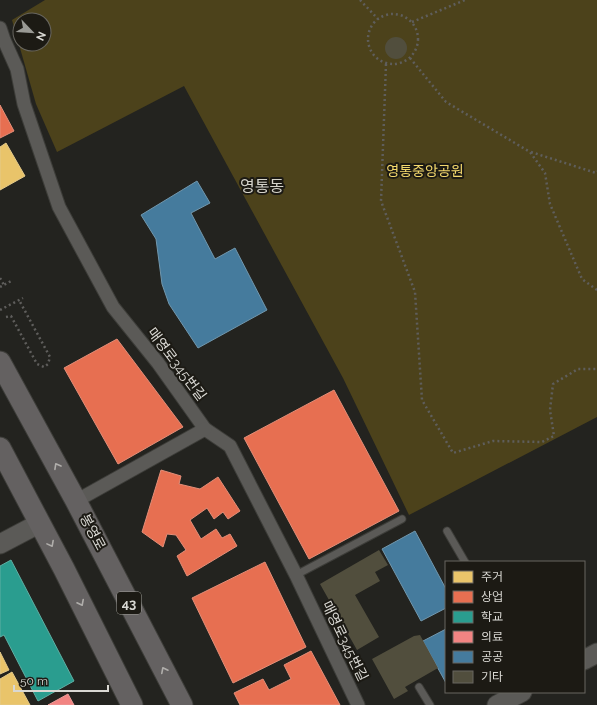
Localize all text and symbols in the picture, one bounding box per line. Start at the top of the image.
north arrow [12,12,52,52]
text: N [33,29,48,43]
park label: 영통중앙공원 [386,163,464,179]
district label: 영통동 [240,177,284,196]
street label: 매영로345번길 [144,324,210,404]
one-way arrow [55,463,62,471]
street label: 봉영로 [77,511,109,553]
one-way arrow [46,540,54,547]
legend [445,561,585,693]
text: 주거 [481,570,503,584]
text: 상업 [481,590,503,604]
road number: 43 [117,592,141,614]
street label: 매영로345번길 [319,598,371,684]
one-way arrow [76,599,84,607]
text: 학교 [481,610,503,624]
text: 의료 [481,630,503,644]
text: 공공 [481,650,503,664]
scale bar [14,667,108,693]
one-way arrow [162,667,169,675]
text: 기타 [481,670,503,684]
text: 50 m [20,674,48,688]

